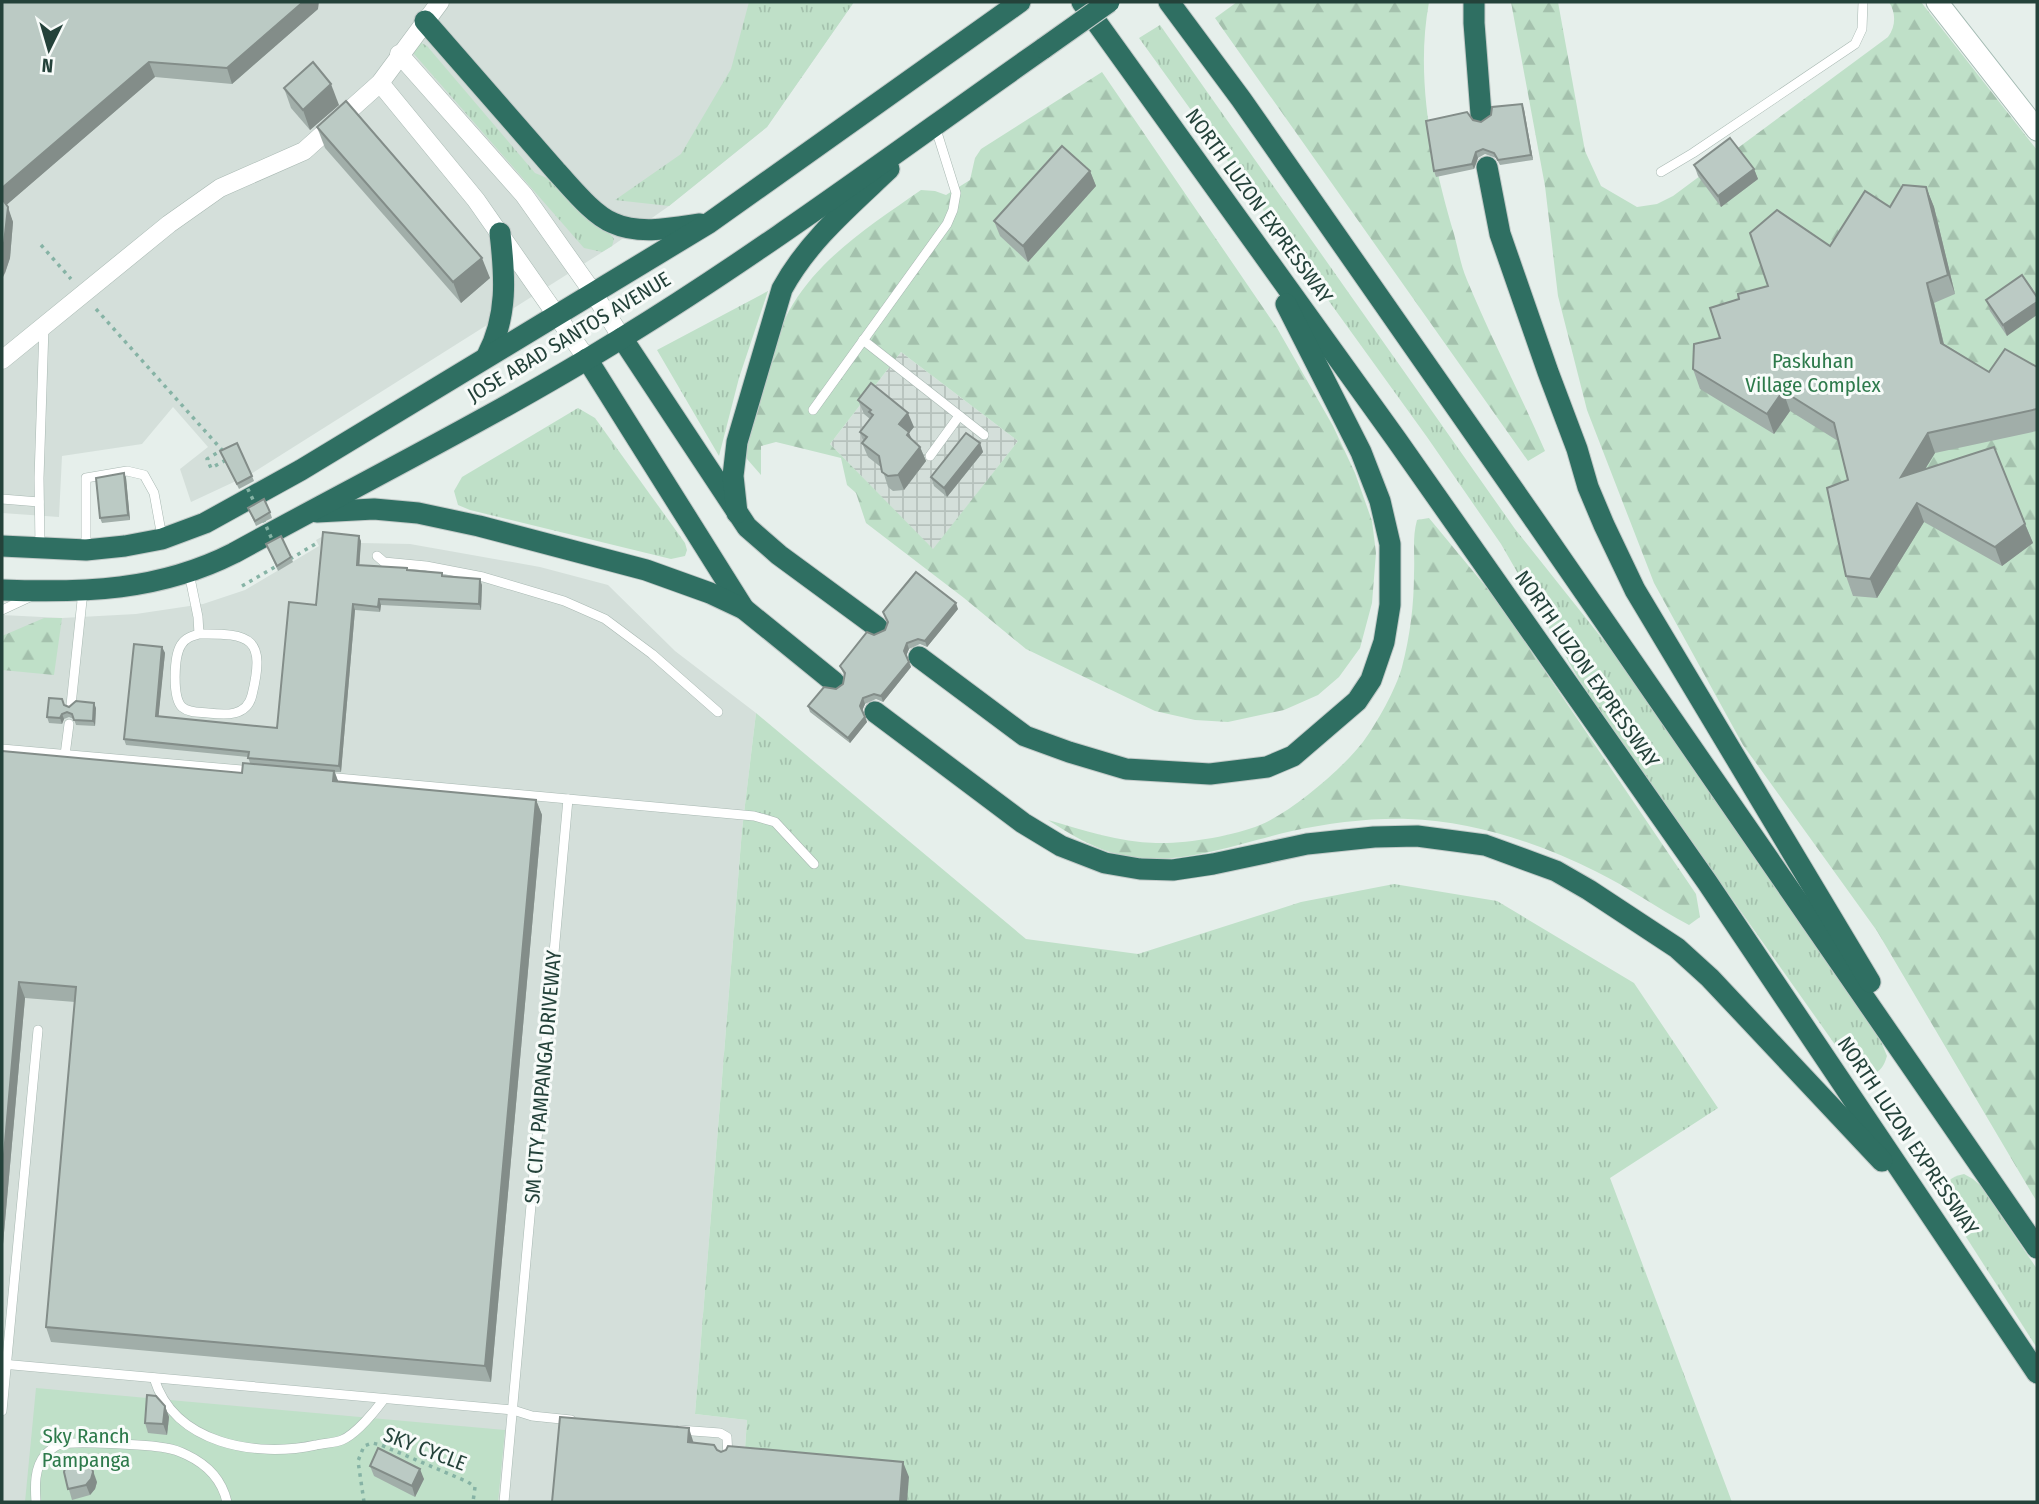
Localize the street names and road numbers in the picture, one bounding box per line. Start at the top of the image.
street label: NORTH LUZON EXPRESSWAY [1180,104,1339,309]
street label: JOSE ABAD SANTOS AVENUE [463,266,676,408]
street label: NORTH LUZON EXPRESSWAY [1509,566,1665,773]
street label: SM CITY PAMPANGA DRIVEWAY [519,949,567,1205]
street label: NORTH LUZON EXPRESSWAY [1832,1032,1985,1241]
street label: SKY CYCLE [380,1421,470,1477]

